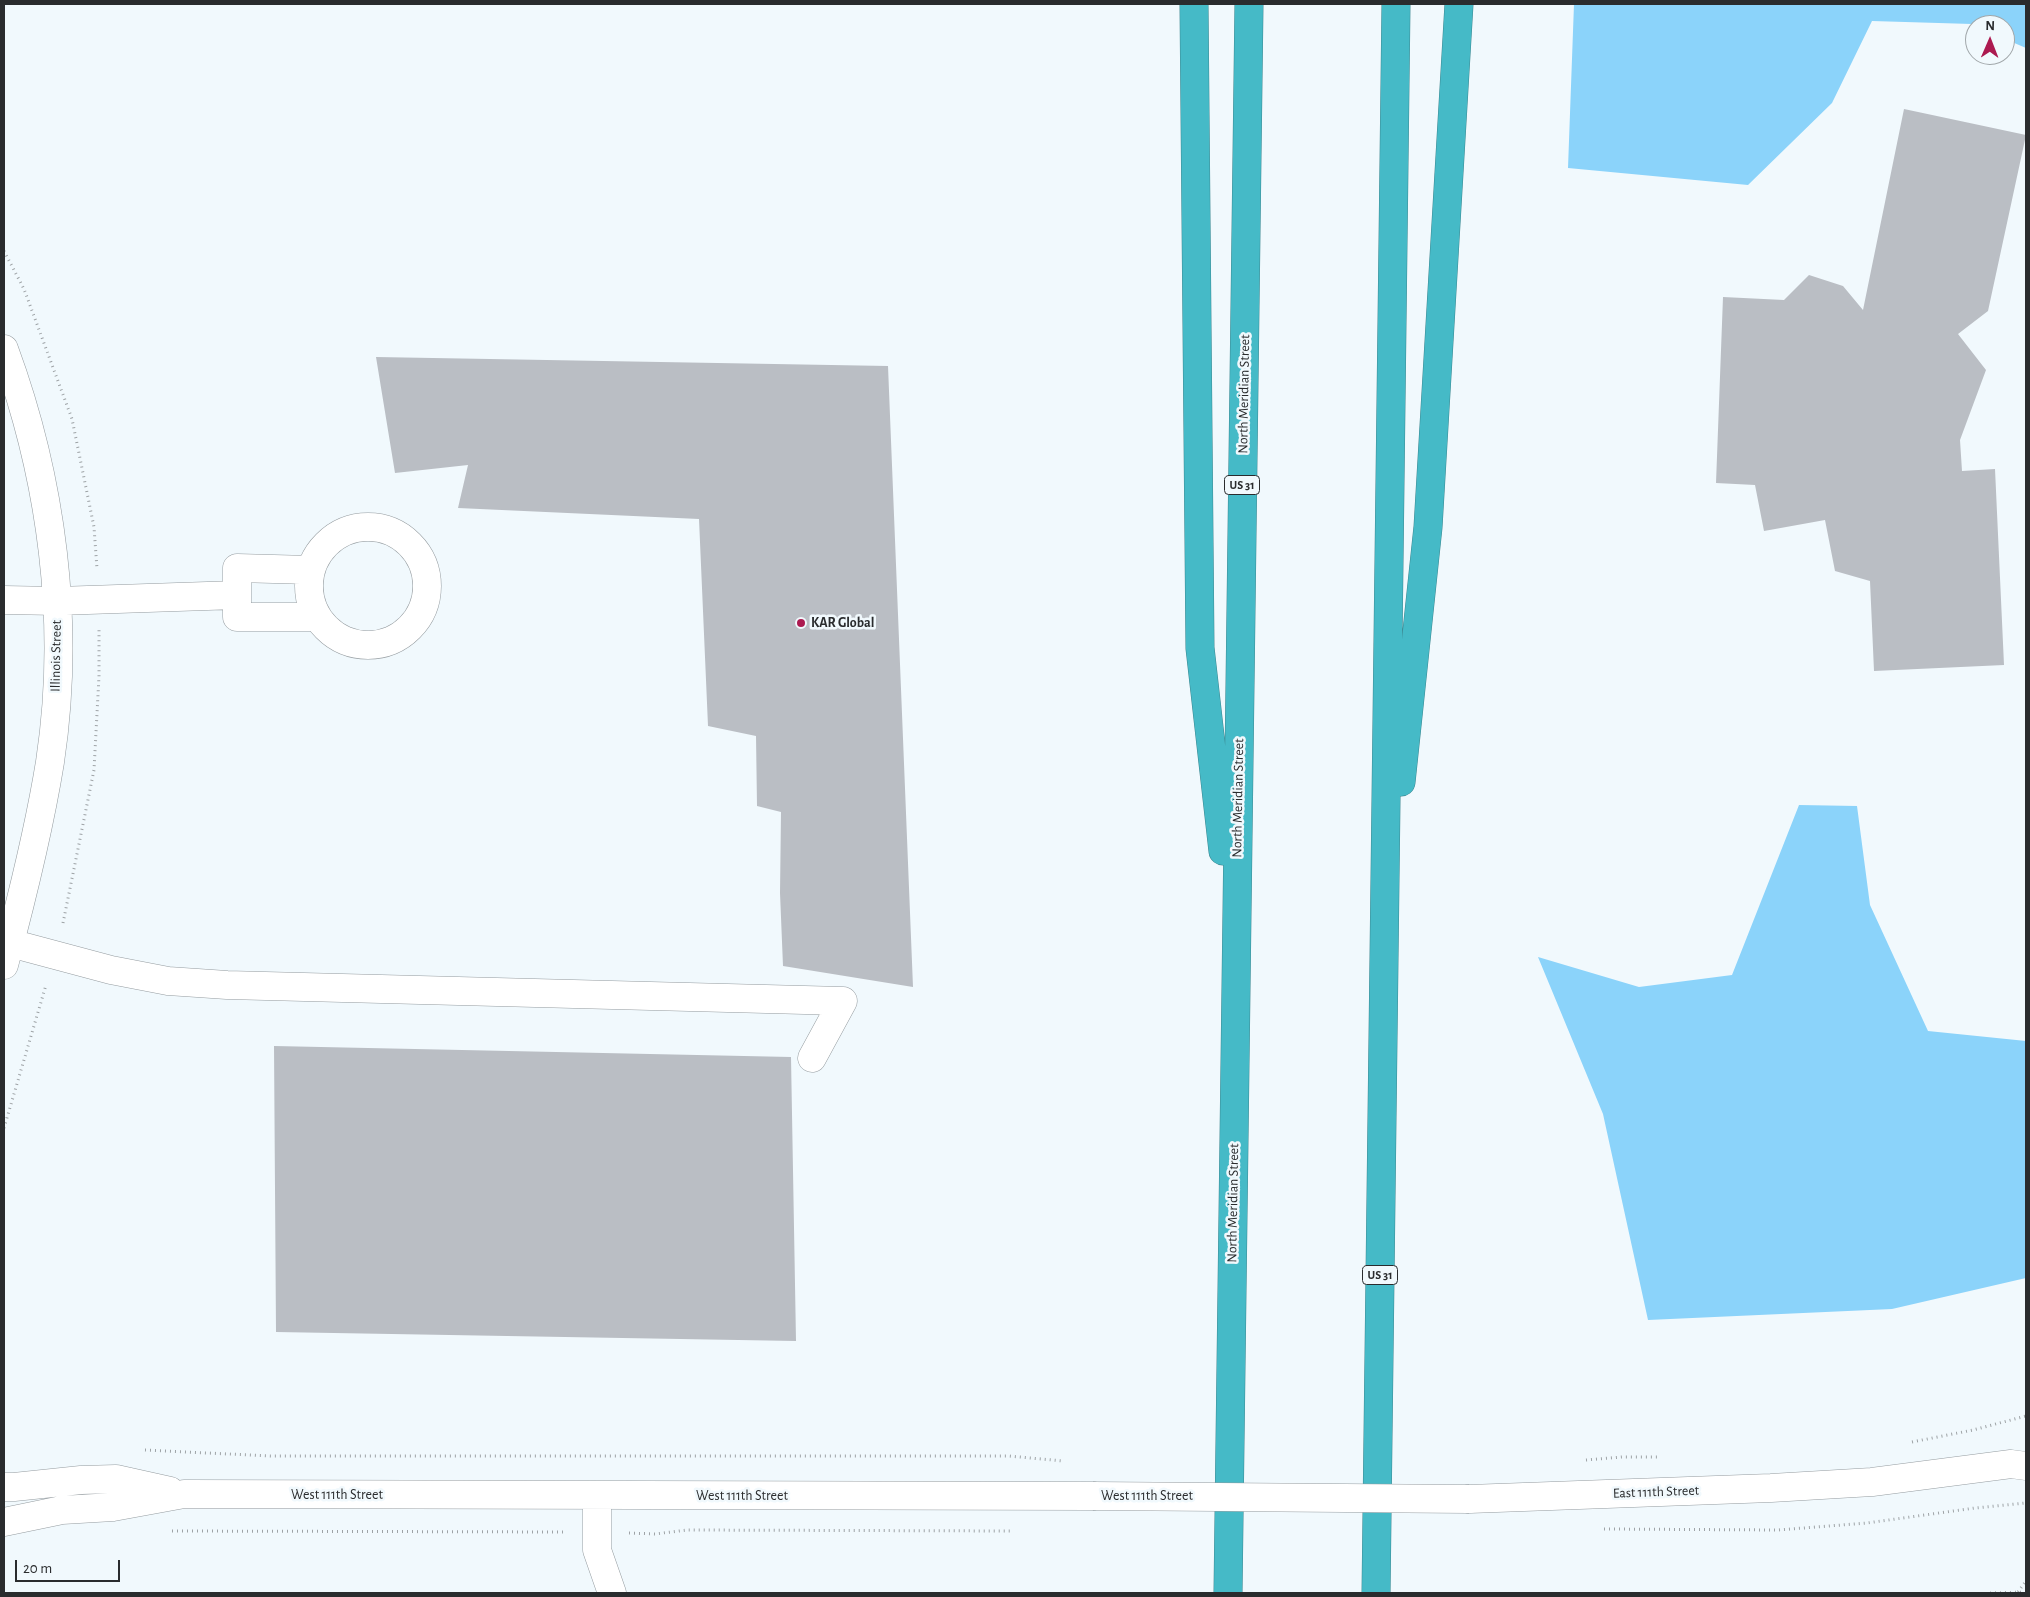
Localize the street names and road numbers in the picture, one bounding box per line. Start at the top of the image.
street label: North Meridian Street [1235,334,1253,454]
road number: US 31 [1224,476,1260,494]
street label: Illinois Street [47,620,65,692]
street label: North Meridian Street [1229,738,1247,858]
street label: North Meridian Street [1224,1143,1242,1263]
road number: US 31 [1362,1266,1398,1284]
street label: East 111th Street [1613,1482,1699,1502]
street label: West 111th Street [291,1487,383,1503]
street label: West 111th Street [696,1488,788,1504]
street label: West 111th Street [1101,1488,1193,1504]

